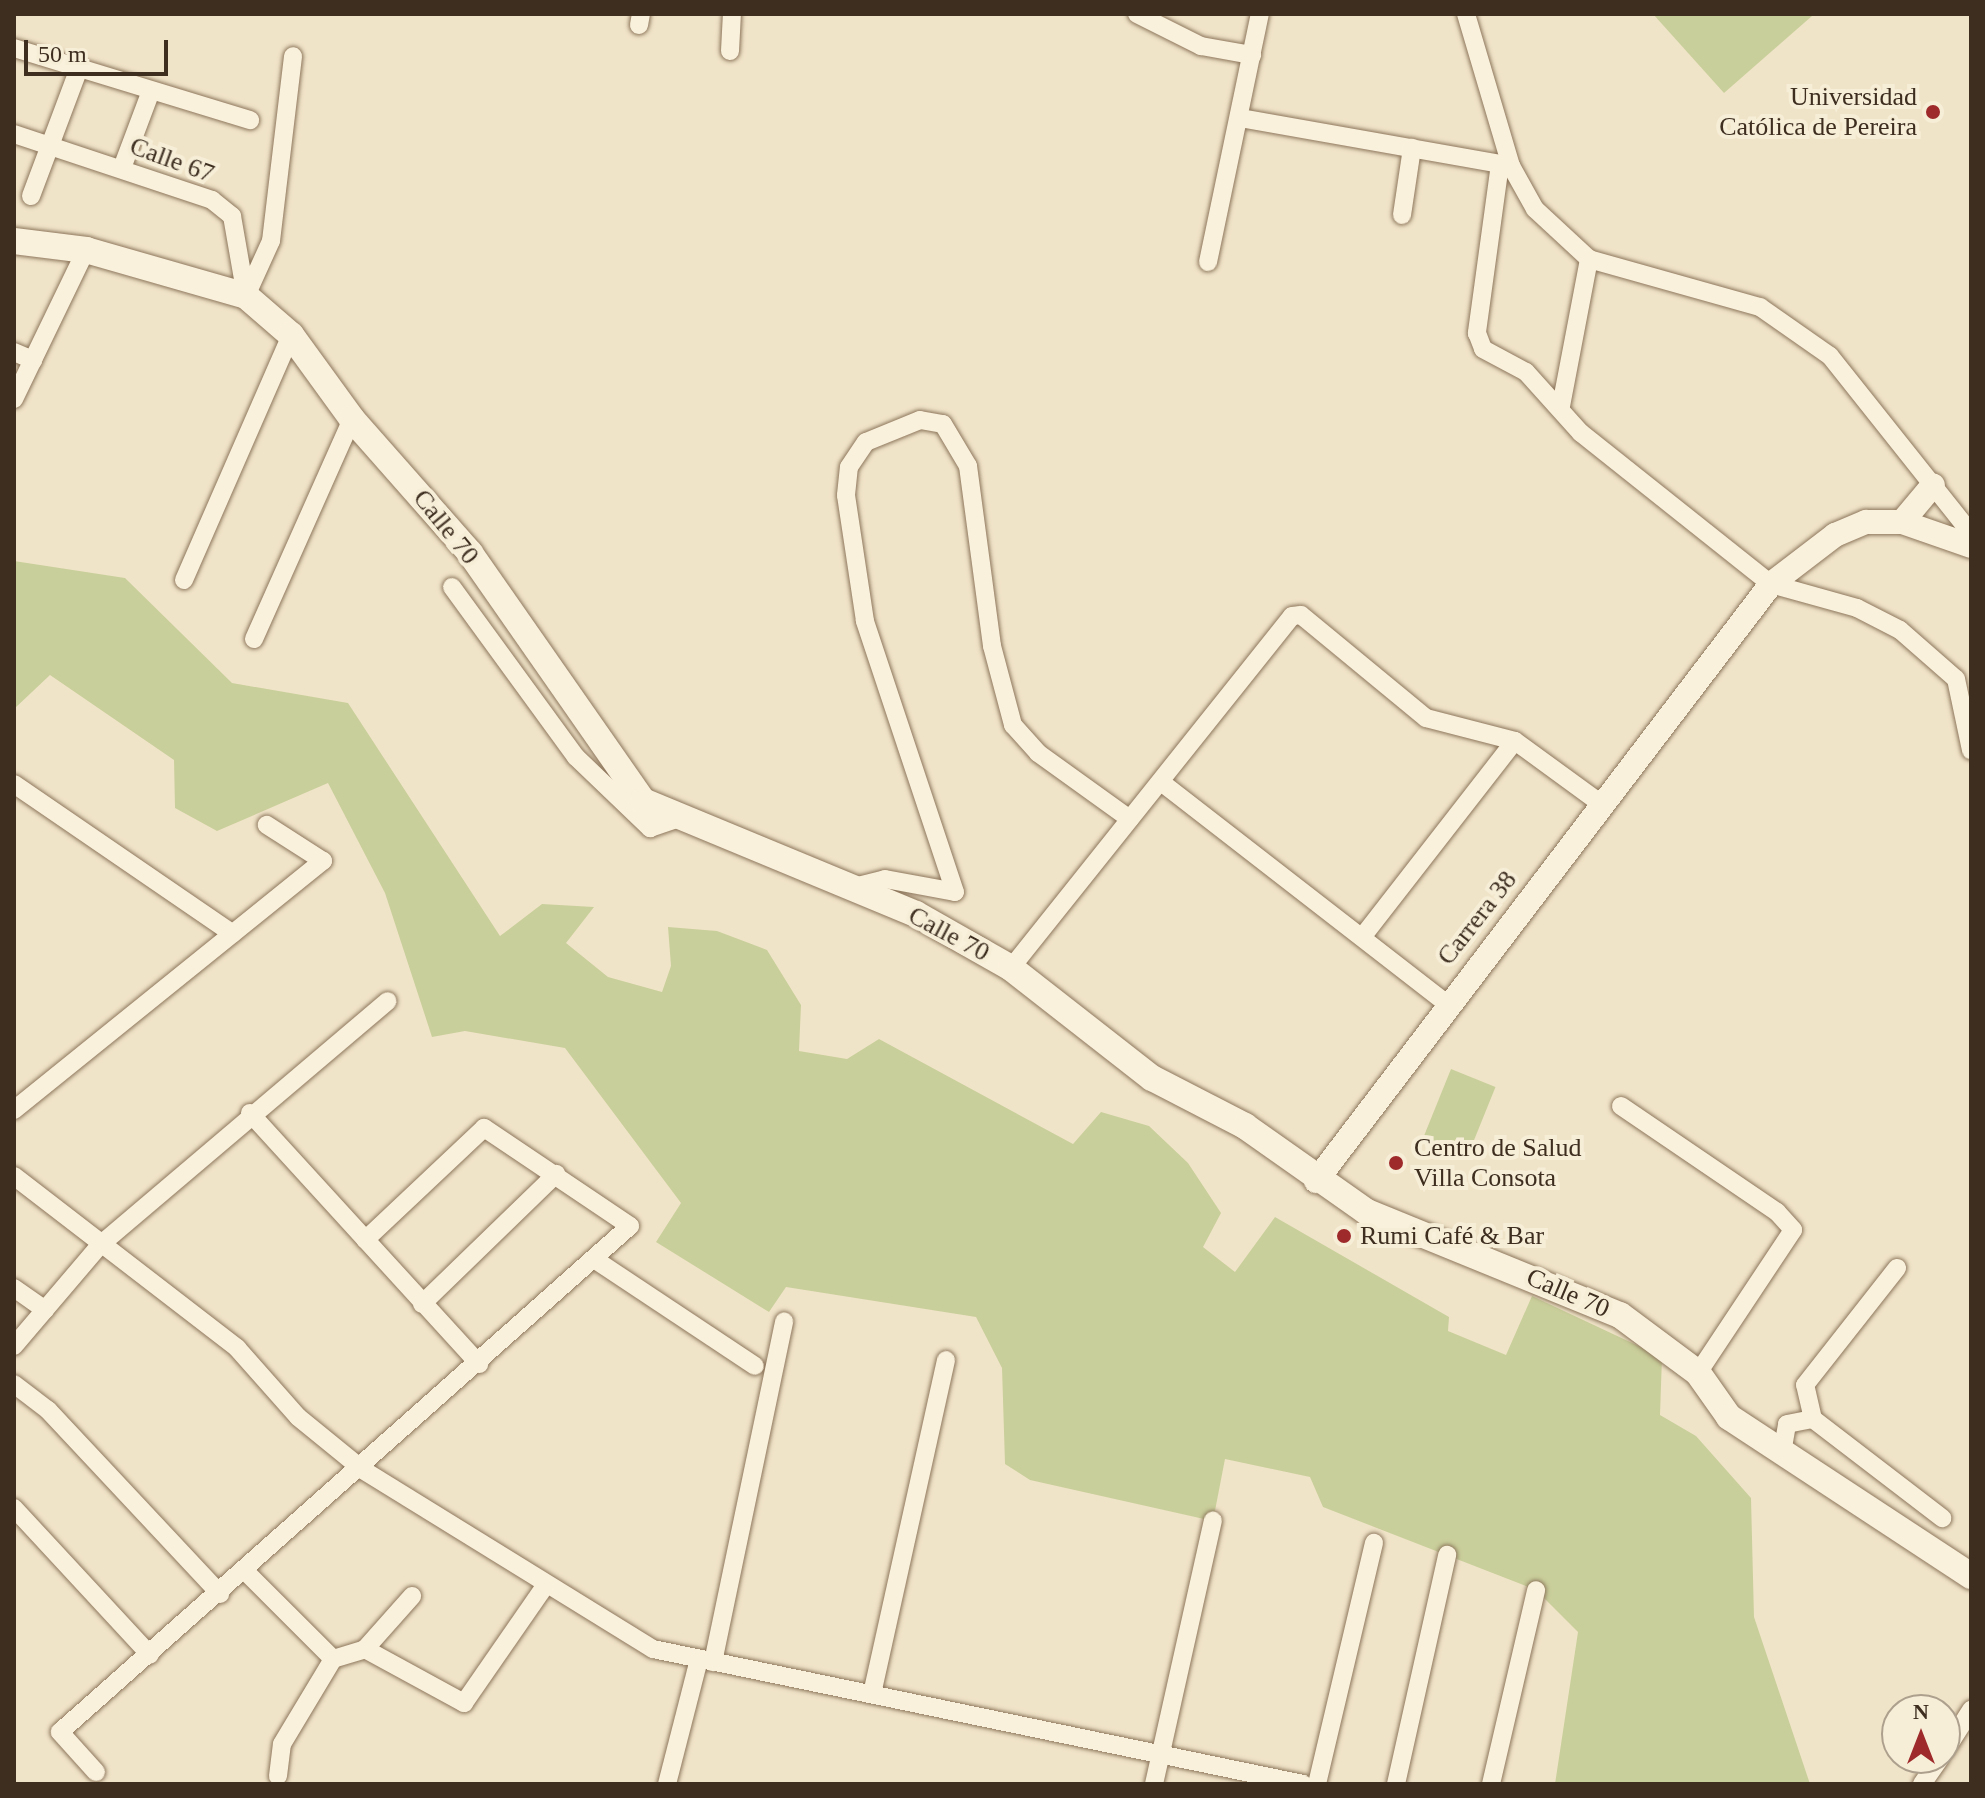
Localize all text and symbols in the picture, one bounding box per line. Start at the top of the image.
scale bar [28,24,172,74]
text: 50 m [38,41,87,67]
place label: Universidad Católica de Pereira [1719,81,1917,142]
marker: Universidad Católica de Pereira [1924,103,1942,121]
street label: Calle 67 [126,130,218,190]
street label: Calle 70 [406,483,486,571]
street label: Carrera 38 [1431,865,1523,971]
street label: Calle 70 [903,900,995,968]
place label: Centro de Salud Villa Consota [1414,1132,1582,1194]
marker: Centro de Salud Villa Consota [1385,1152,1407,1174]
place label: Rumi Café & Bar [1360,1220,1544,1252]
marker: Rumi Café & Bar [1335,1227,1353,1245]
street label: Calle 70 [1522,1262,1614,1324]
north arrow [1881,1694,1961,1774]
text: N [1913,1699,1929,1724]

